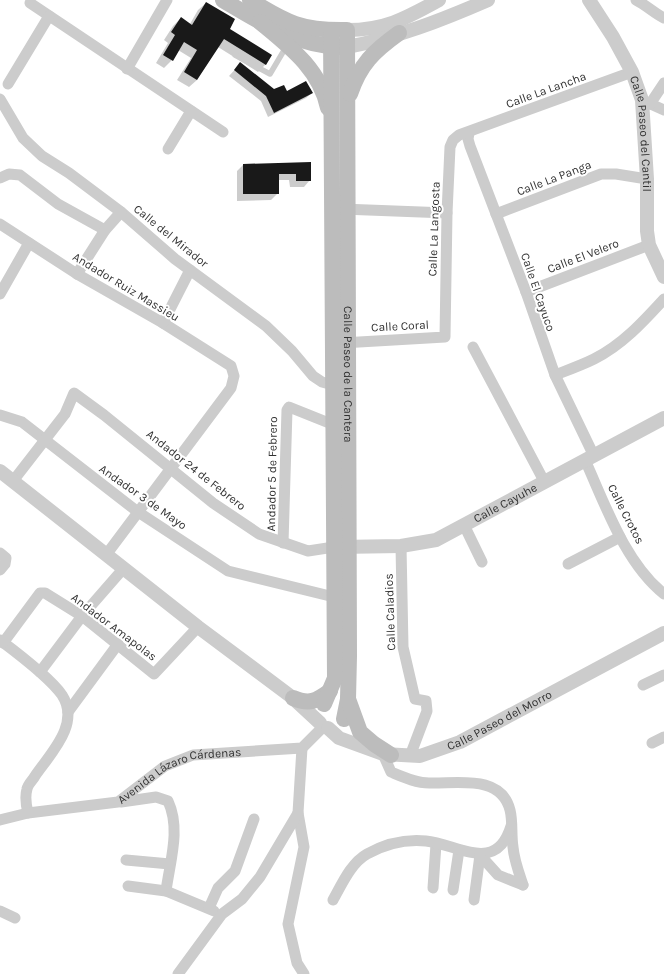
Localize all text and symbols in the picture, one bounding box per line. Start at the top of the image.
street label: Calle La Lancha [504,69,588,111]
street label: Calle Paseo del Cantil [627,74,654,192]
street label: Calle La Panga [515,157,593,199]
street label: Calle La Langosta [425,181,443,277]
street label: Calle del Mirador [131,202,212,271]
street label: Calle El Velero [545,236,621,276]
street label: Andador Ruiz Massieu [70,250,182,324]
street label: Calle El Cayuco [518,251,558,333]
street label: Calle Paseo de la Cantera [341,306,355,443]
street label: Calle Coral [371,317,429,335]
street label: Andador 5 de Febrero [264,416,280,532]
street label: Andador 24 de Febrero [144,427,248,513]
street label: Andador 3 de Mayo [97,462,189,532]
street label: Calle Cayuhe [471,480,539,526]
street label: Calle Crotos [605,482,647,546]
street label: Calle Caladios [382,573,398,651]
street label: Andador Amapolas [69,590,159,664]
street label: Calle Paseo del Morro [445,687,554,753]
street label: Avenida Lázaro Cárdenas [115,745,242,807]

